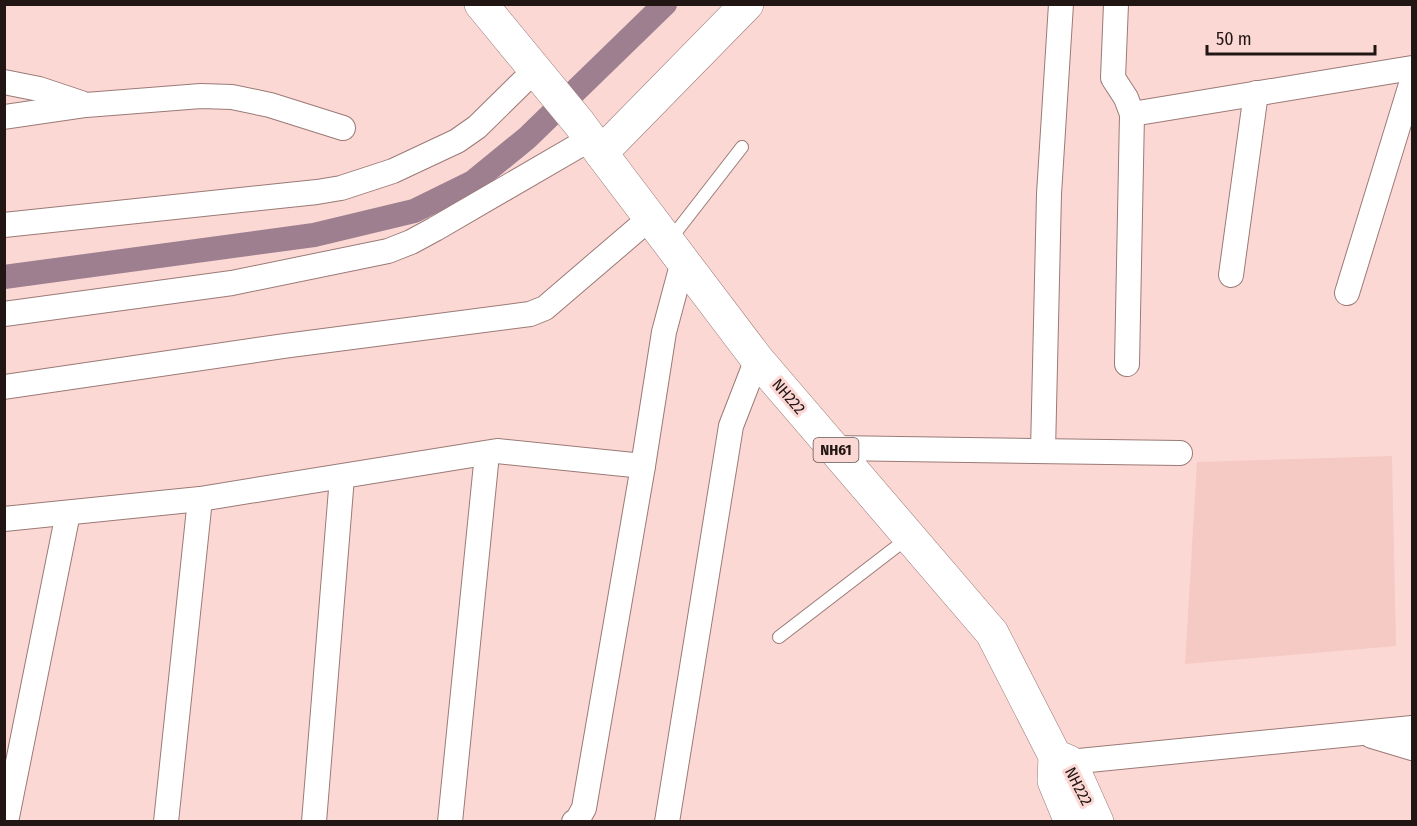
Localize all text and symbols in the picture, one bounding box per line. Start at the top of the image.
scale bar [1207,18,1375,56]
text: 50 m [1216,28,1252,50]
street label: NH222 [768,375,809,418]
road number: NH61 [814,438,858,462]
street label: NH222 [1061,764,1096,809]

